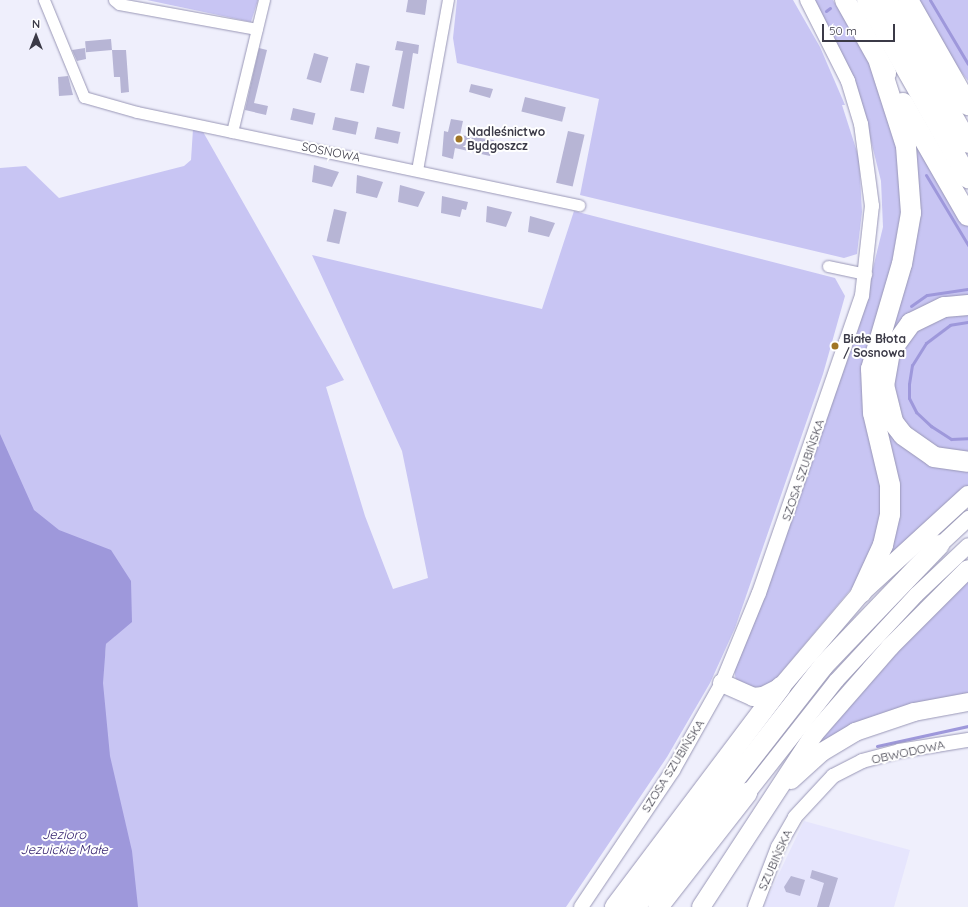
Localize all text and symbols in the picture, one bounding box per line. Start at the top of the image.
north arrow [16,16,56,56]
scale bar [824,16,897,42]
text: N [32,17,40,31]
text: 50 m [829,23,857,38]
place label: Nadleśnictwo Bydgoszcz [467,125,545,153]
marker: Nadleśnictwo Bydgoszcz [454,134,464,144]
street label: SOSNOWA [300,139,362,165]
place label: Białe Błota / Sosnowa [843,332,906,360]
marker: Białe Błota / Sosnowa [830,341,840,351]
street label: SZOSA SZUBIŃSKA [779,417,827,523]
street label: SZOSA SZUBIŃSKA [639,717,707,815]
street label: OBWODOWA [870,737,946,767]
water label: Jezioro Jezuickie Małe [20,827,108,858]
street label: SZUBIŃSKA [755,827,795,893]

